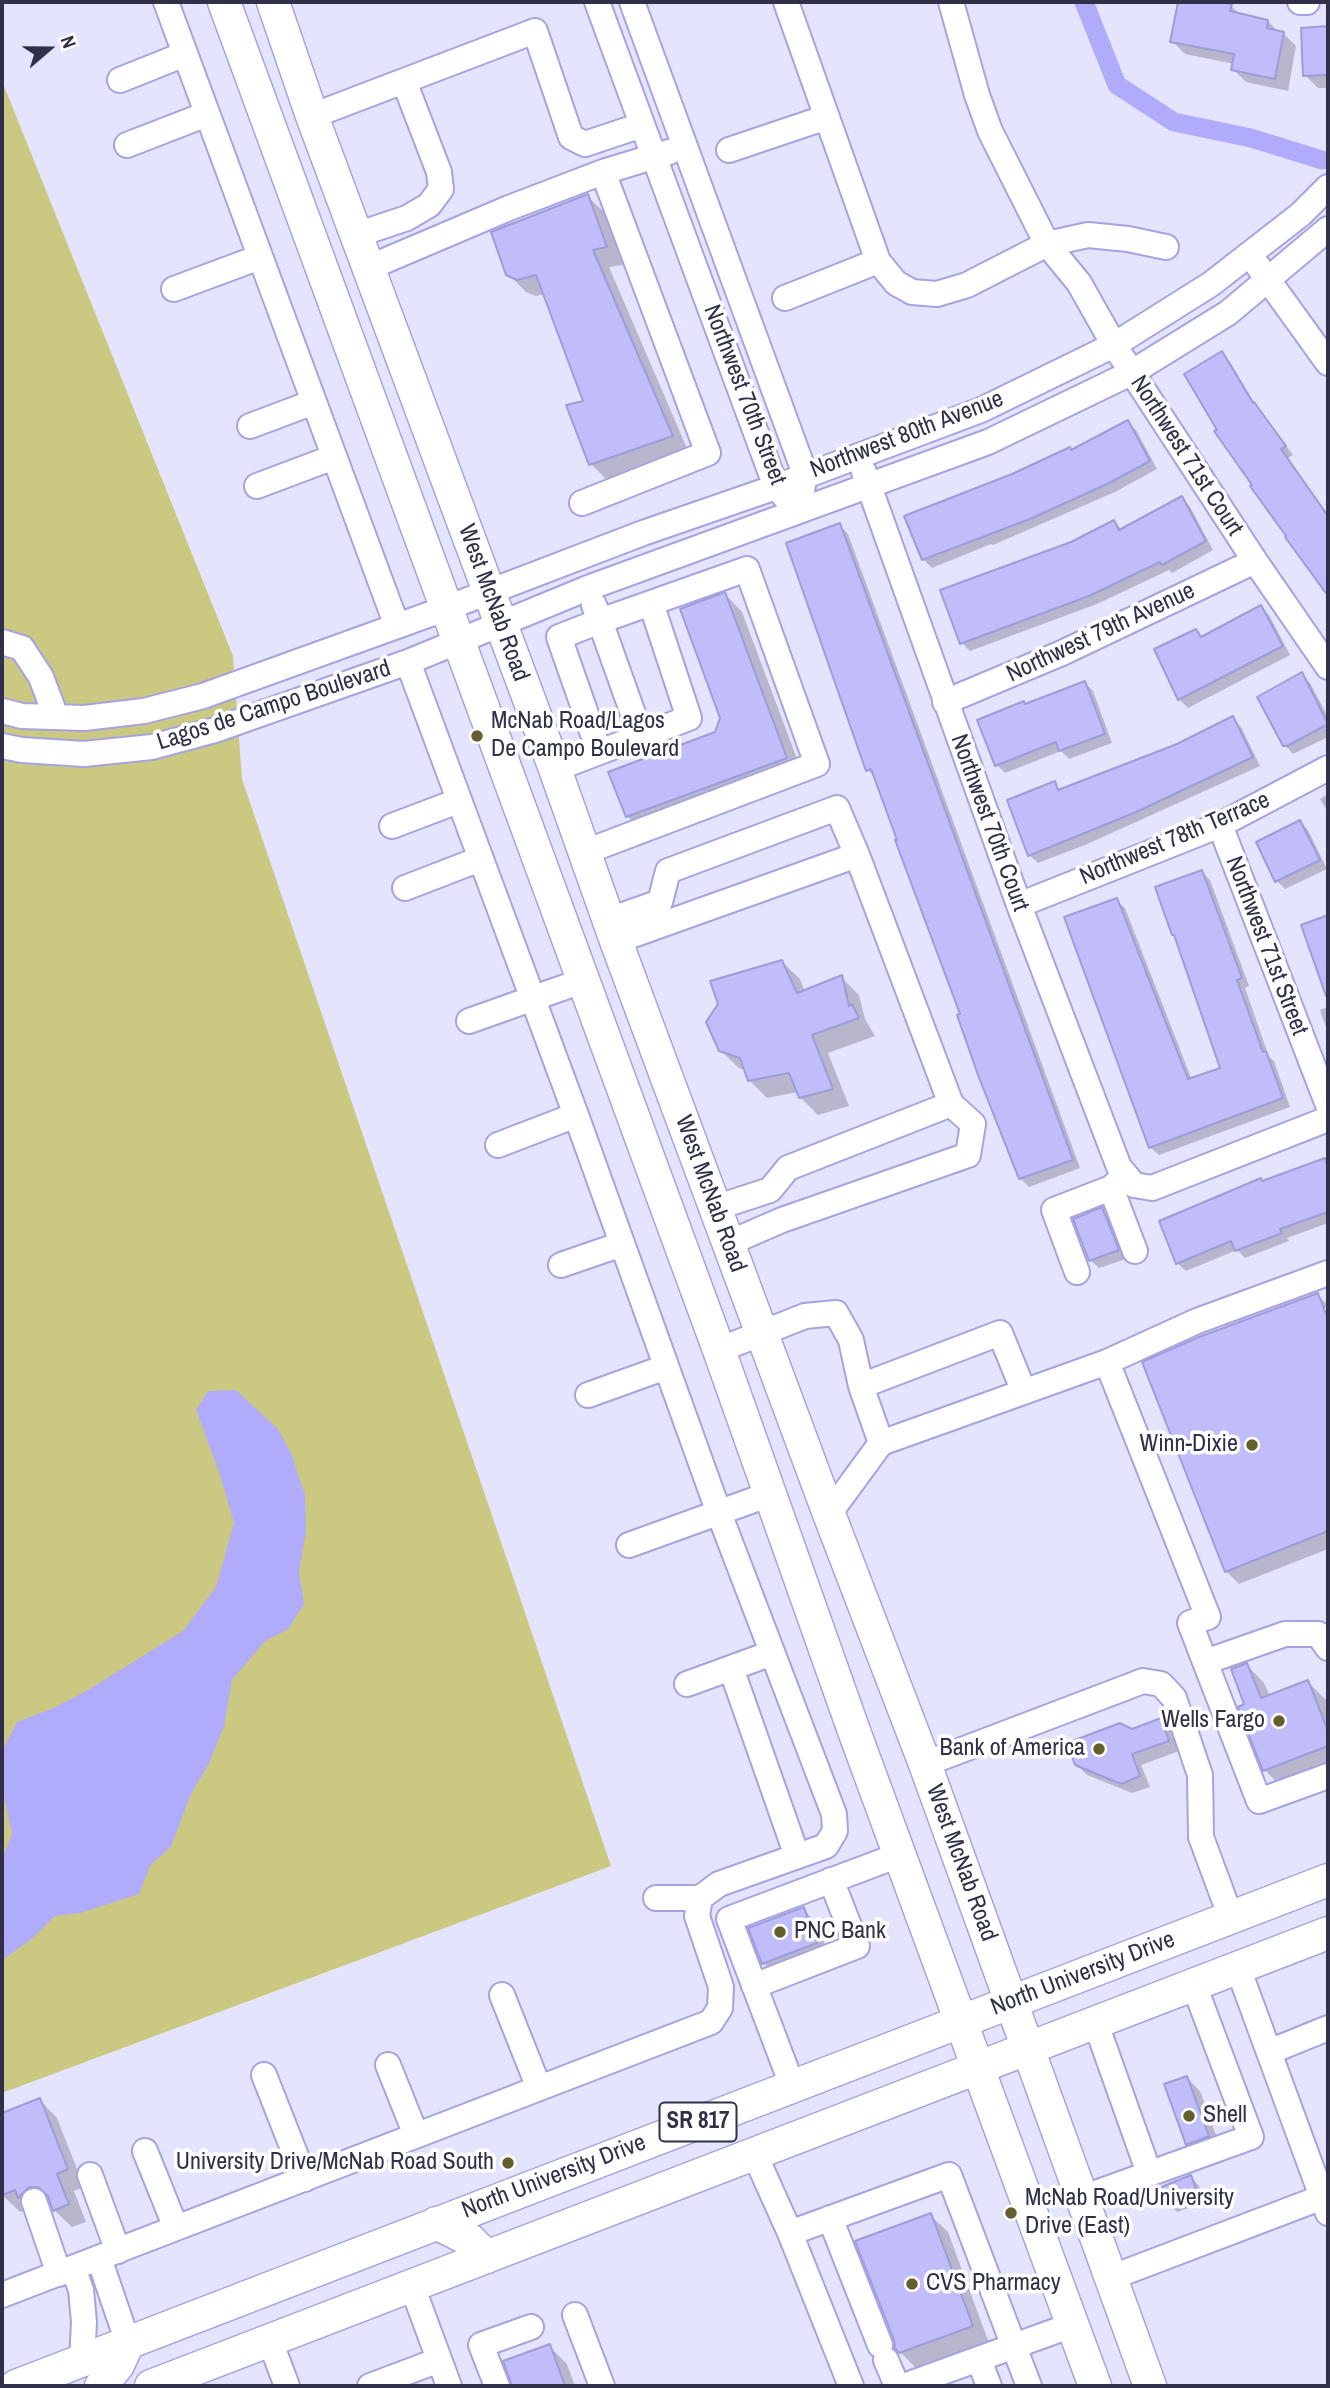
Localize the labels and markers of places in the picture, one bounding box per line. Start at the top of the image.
place label: McNab Road/Lagos De Campo Boulevard [491,708,679,764]
marker: McNab Road/Lagos De Campo Boulevard [469,728,485,744]
place label: Winn-Dixie [1140,1431,1238,1459]
marker: Winn-Dixie [1244,1437,1260,1453]
place label: Wells Fargo [1161,1707,1265,1735]
marker: Wells Fargo [1271,1713,1287,1729]
place label: Bank of America [940,1735,1085,1763]
marker: Bank of America [1091,1741,1107,1757]
place label: PNC Bank [794,1918,886,1946]
marker: PNC Bank [772,1924,788,1940]
place label: Shell [1203,2102,1247,2130]
marker: Shell [1181,2108,1197,2124]
place label: University Drive/McNab Road South [176,2149,494,2177]
marker: University Drive/McNab Road South [500,2155,516,2171]
place label: McNab Road/University Drive (East) [1025,2185,1234,2241]
marker: McNab Road/University Drive (East) [1003,2205,1019,2221]
place label: CVS Pharmacy [926,2270,1061,2298]
marker: CVS Pharmacy [904,2276,920,2292]

